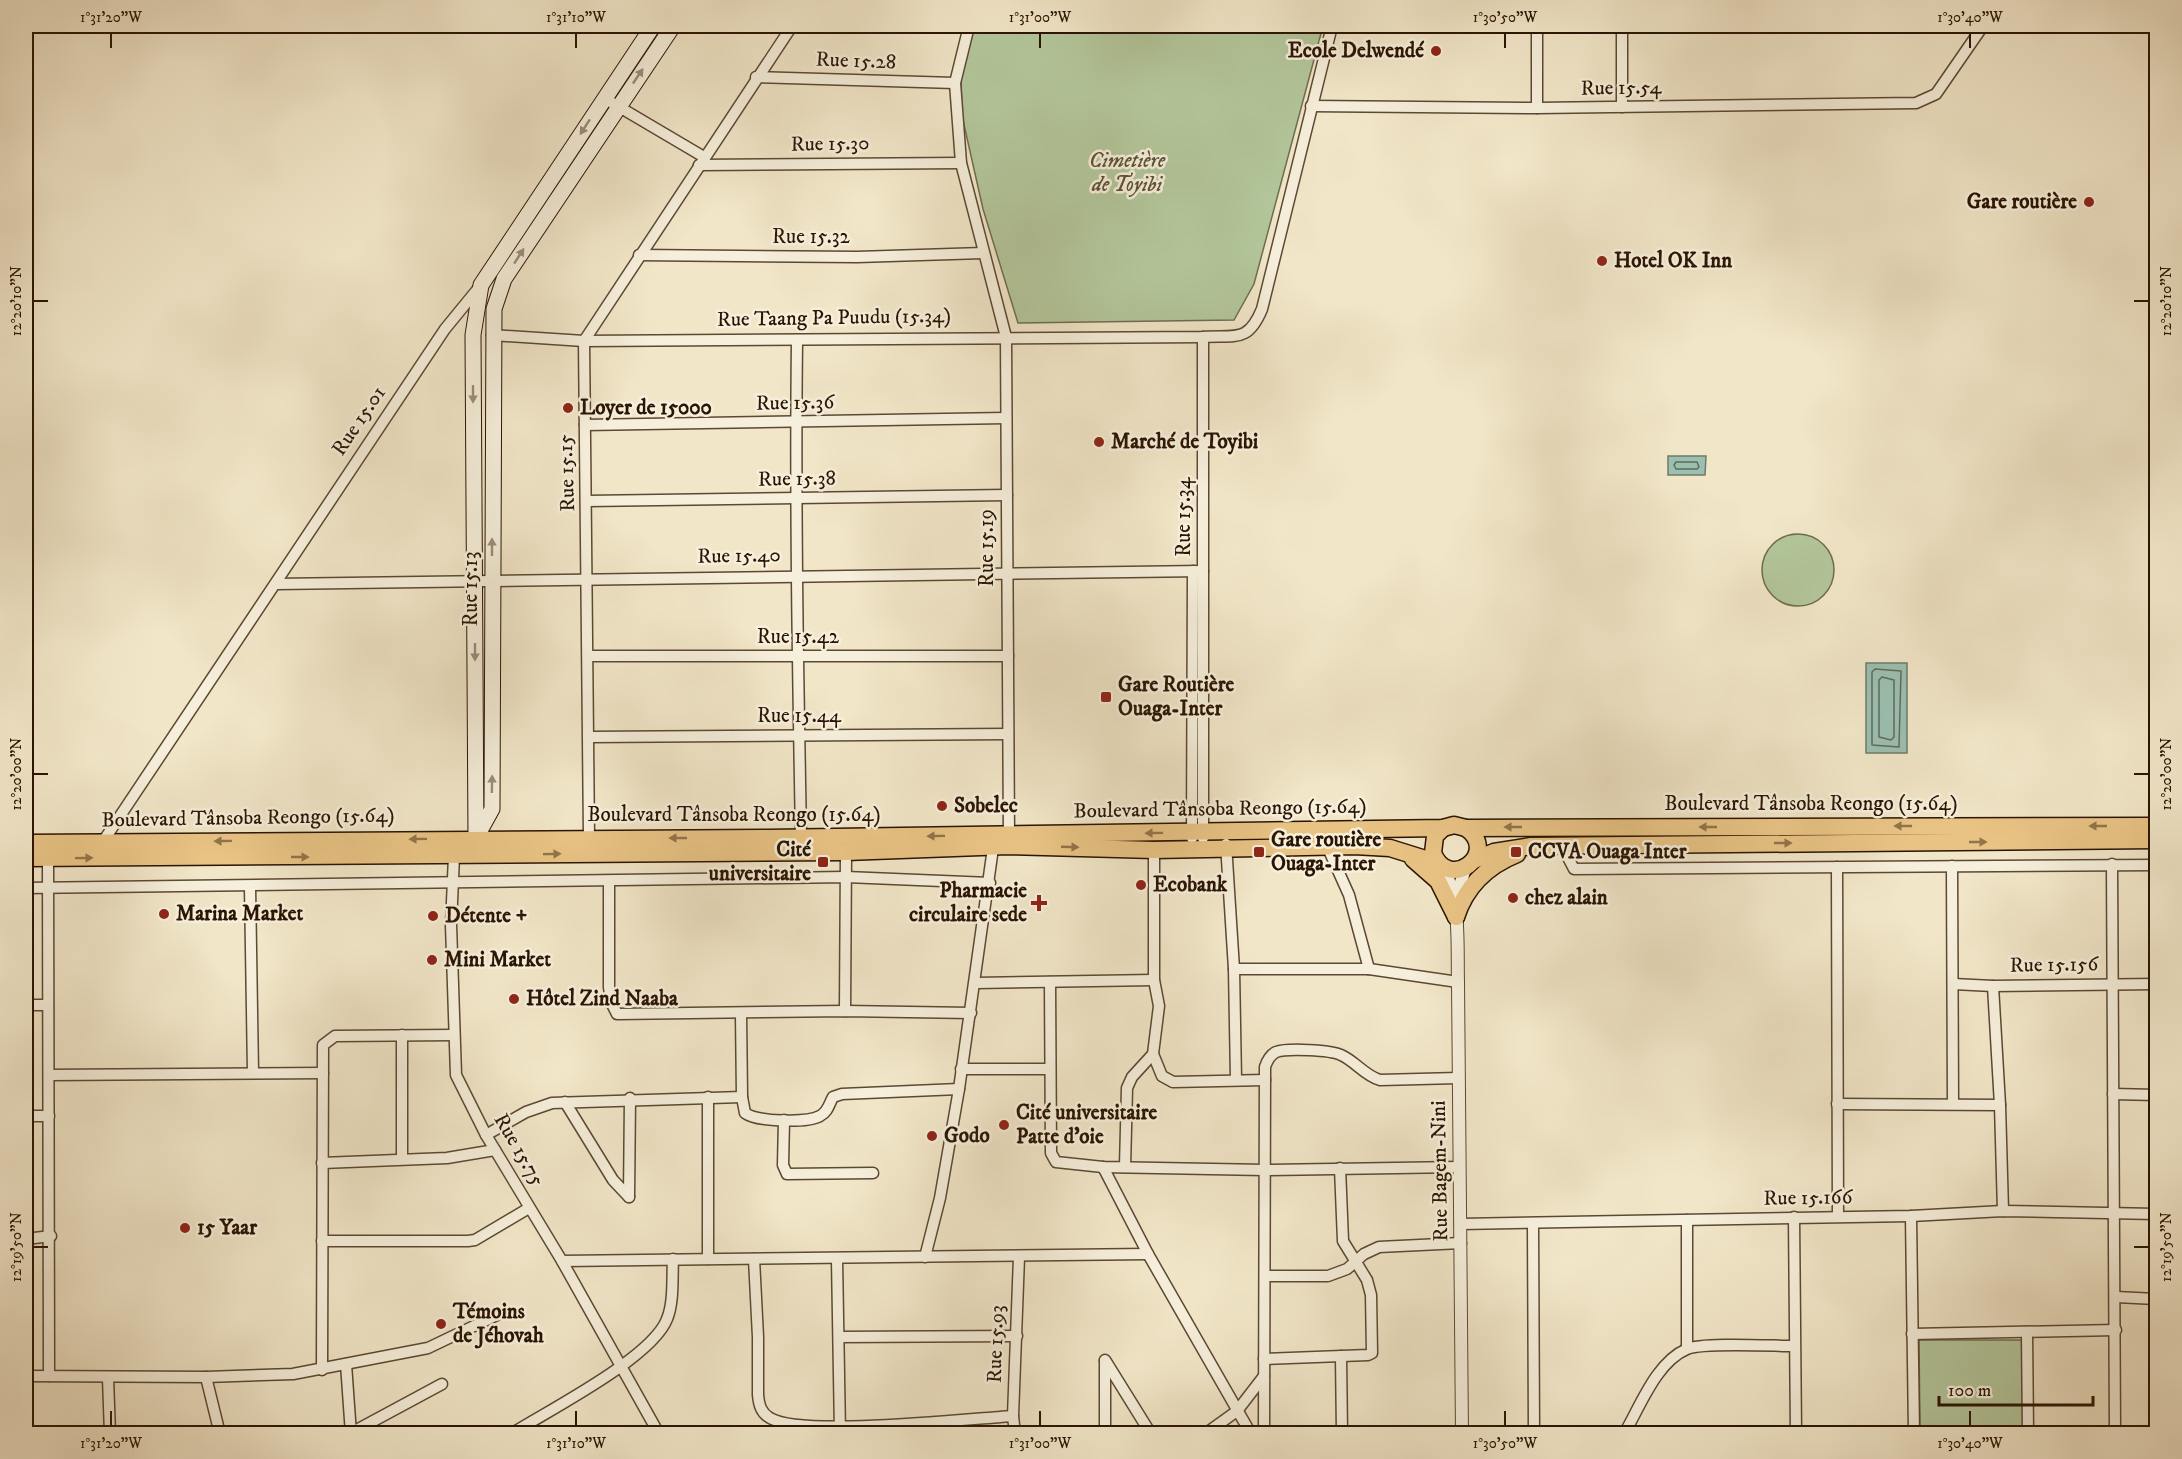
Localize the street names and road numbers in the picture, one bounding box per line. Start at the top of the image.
street label: Rue 15.28 [815,47,897,75]
street label: Rue 15.54 [1580,74,1663,102]
street label: Rue 15.30 [790,130,870,158]
street label: Rue 15.32 [772,224,851,250]
street label: Rue Taang Pa Puudu (15.34) [717,303,951,333]
street label: Rue 15.01 [326,381,392,461]
street label: Rue 15.36 [756,389,836,417]
street label: Rue 15.15 [553,434,581,512]
street label: Rue 15.38 [758,465,836,493]
street label: Rue 15.34 [1171,476,1197,557]
street label: Rue 15.19 [974,509,1000,587]
street label: Rue 15.40 [697,542,781,570]
street label: Rue 15.13 [458,551,484,627]
street label: Rue 15.42 [757,624,840,650]
street label: Rue 15.44 [757,703,842,729]
street label: Boulevard Tânsoba Reongo (15.64) [1664,791,1958,817]
street label: Boulevard Tânsoba Reongo (15.64) [1073,793,1367,825]
street label: Boulevard Tânsoba Reongo (15.64) [101,802,395,834]
street label: Boulevard Tânsoba Reongo (15.64) [587,802,881,828]
street label: Rue 15.156 [2009,951,2100,979]
street label: Rue Bagem-Nini [1426,1100,1454,1242]
street label: Rue 15.75 [488,1109,550,1191]
street label: Rue 15.166 [1763,1184,1854,1212]
street label: Rue 15.93 [982,1305,1010,1383]

